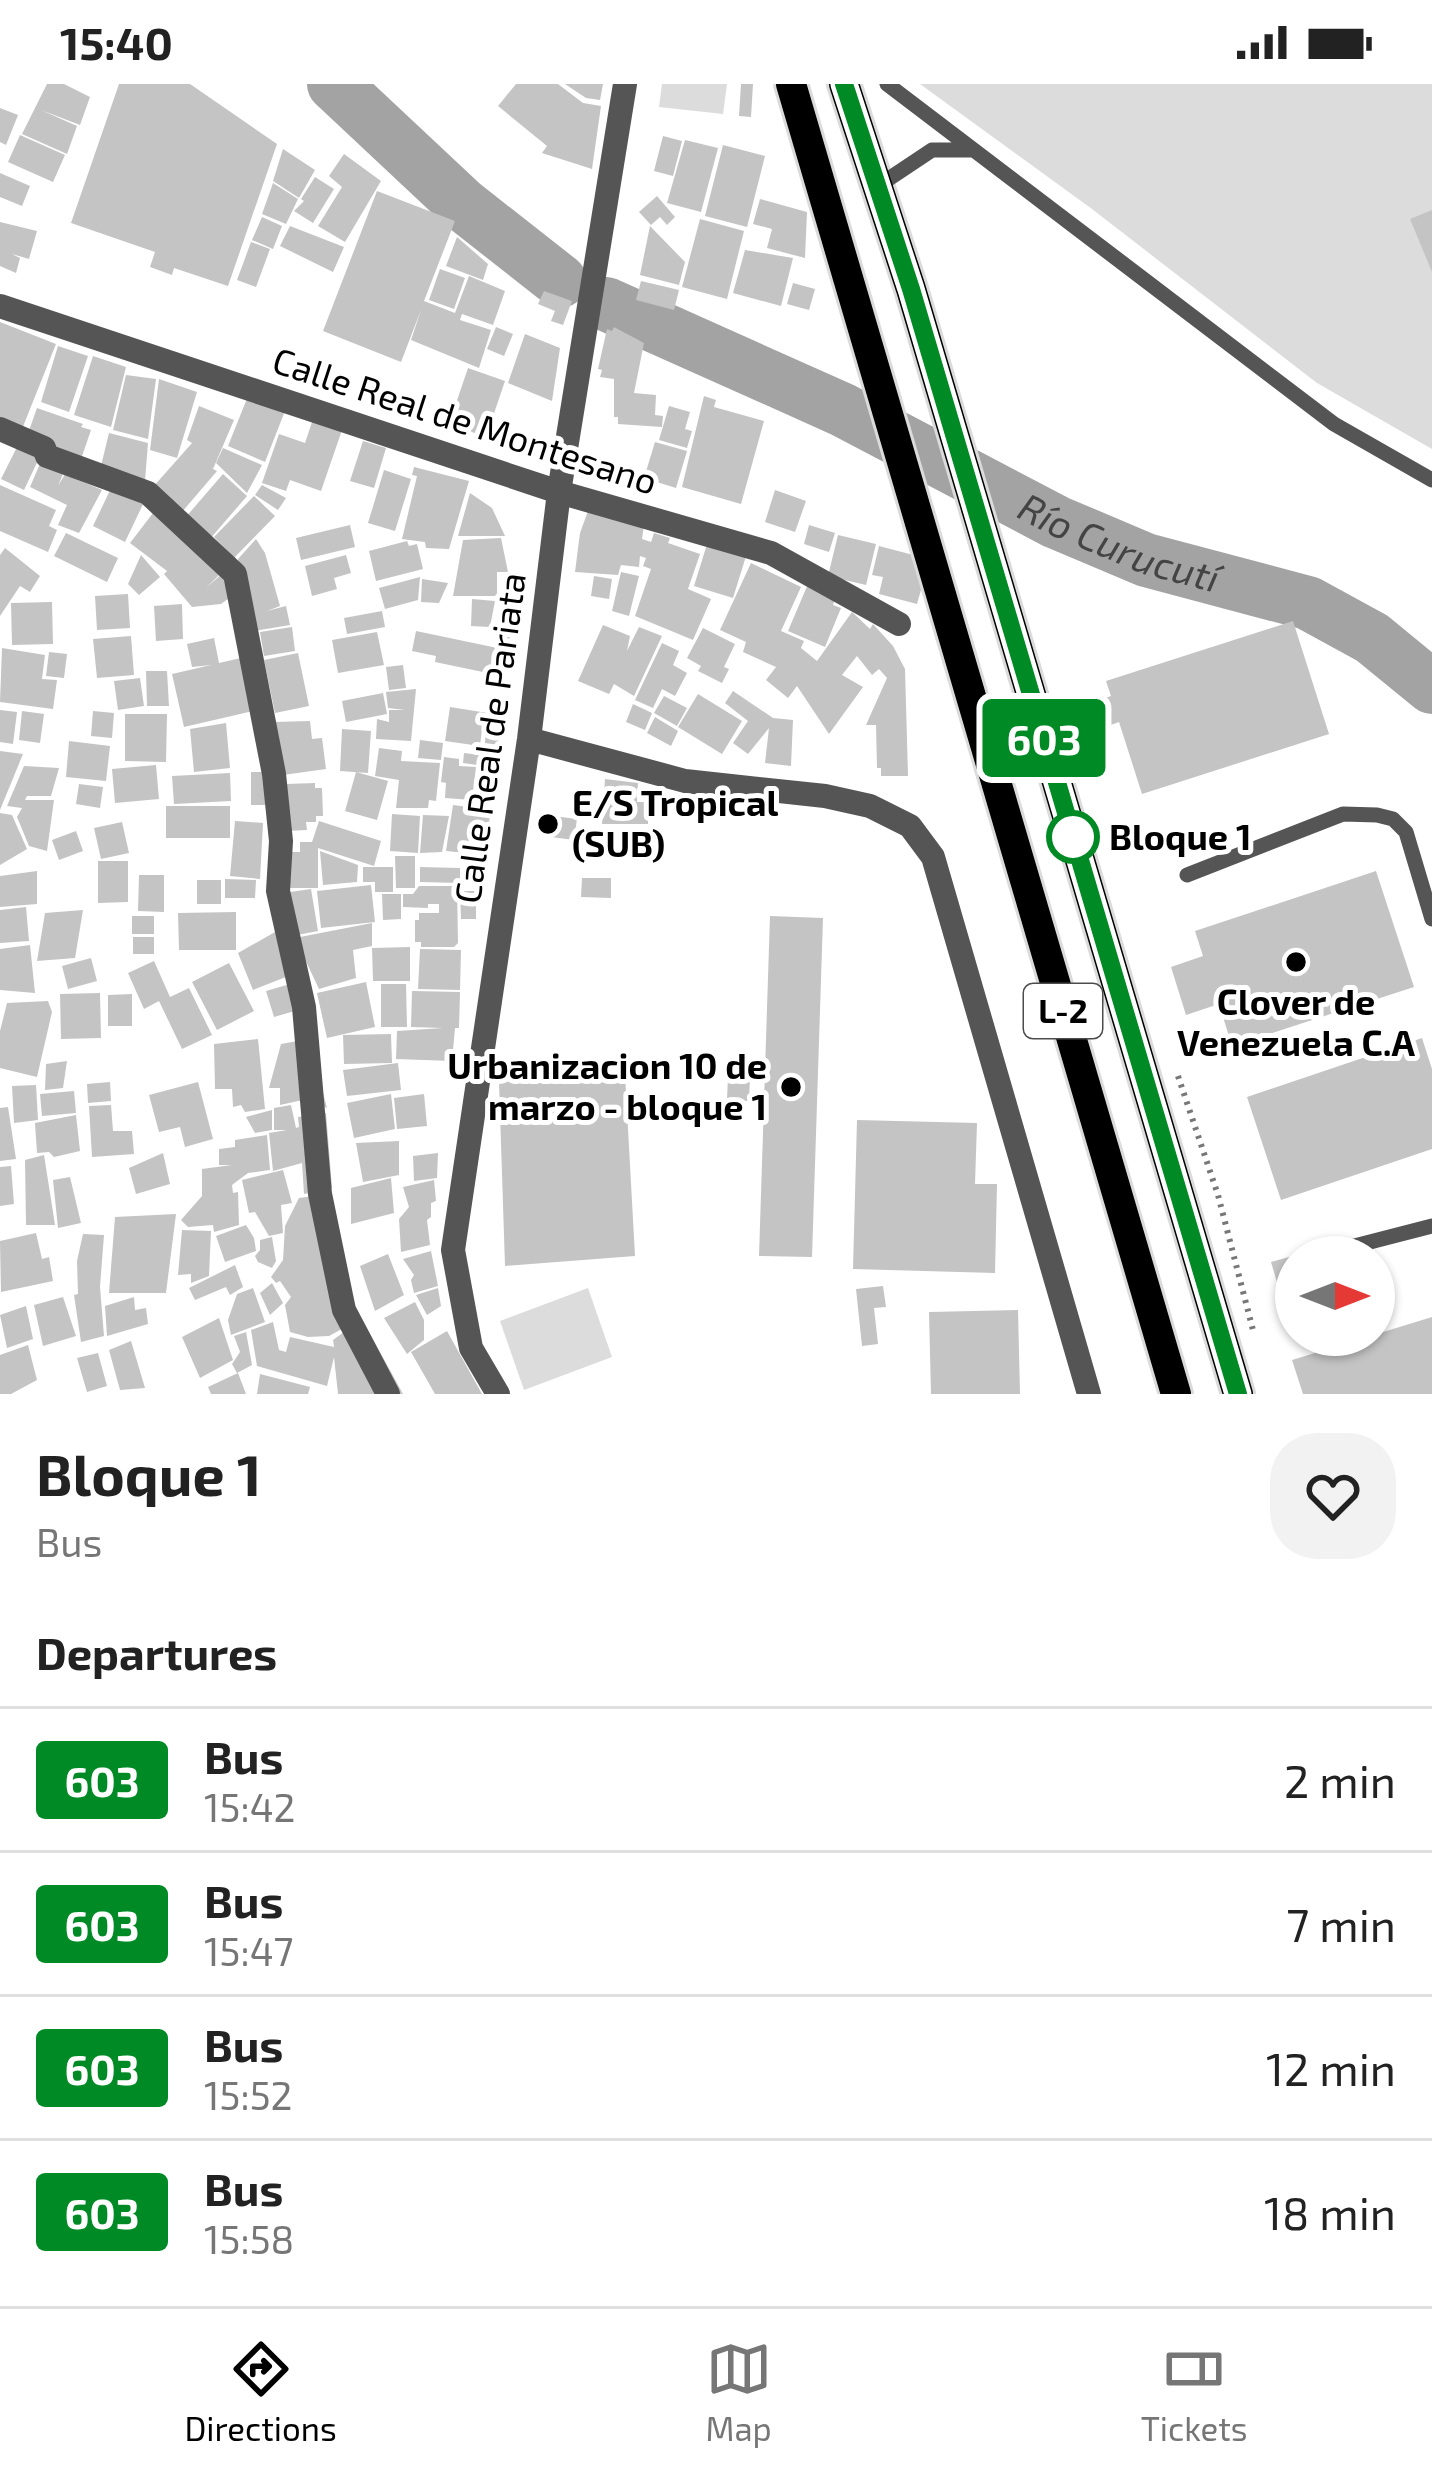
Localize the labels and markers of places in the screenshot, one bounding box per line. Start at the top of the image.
place label: E/S Tropical (SUB) [572,780,778,864]
marker: E/S Tropical (SUB) [535,811,561,837]
marker: Bloque 1 [1048,812,1098,862]
place label: Bloque 1 [1109,814,1251,857]
marker: Clover de Venezuela C.A [1283,949,1309,975]
place label: Clover de Venezuela C.A [1177,979,1416,1063]
place label: Urbanizacion 10 de marzo - bloque 1 [447,1043,767,1127]
marker: Urbanizacion 10 de marzo - bloque 1 [778,1074,804,1100]

